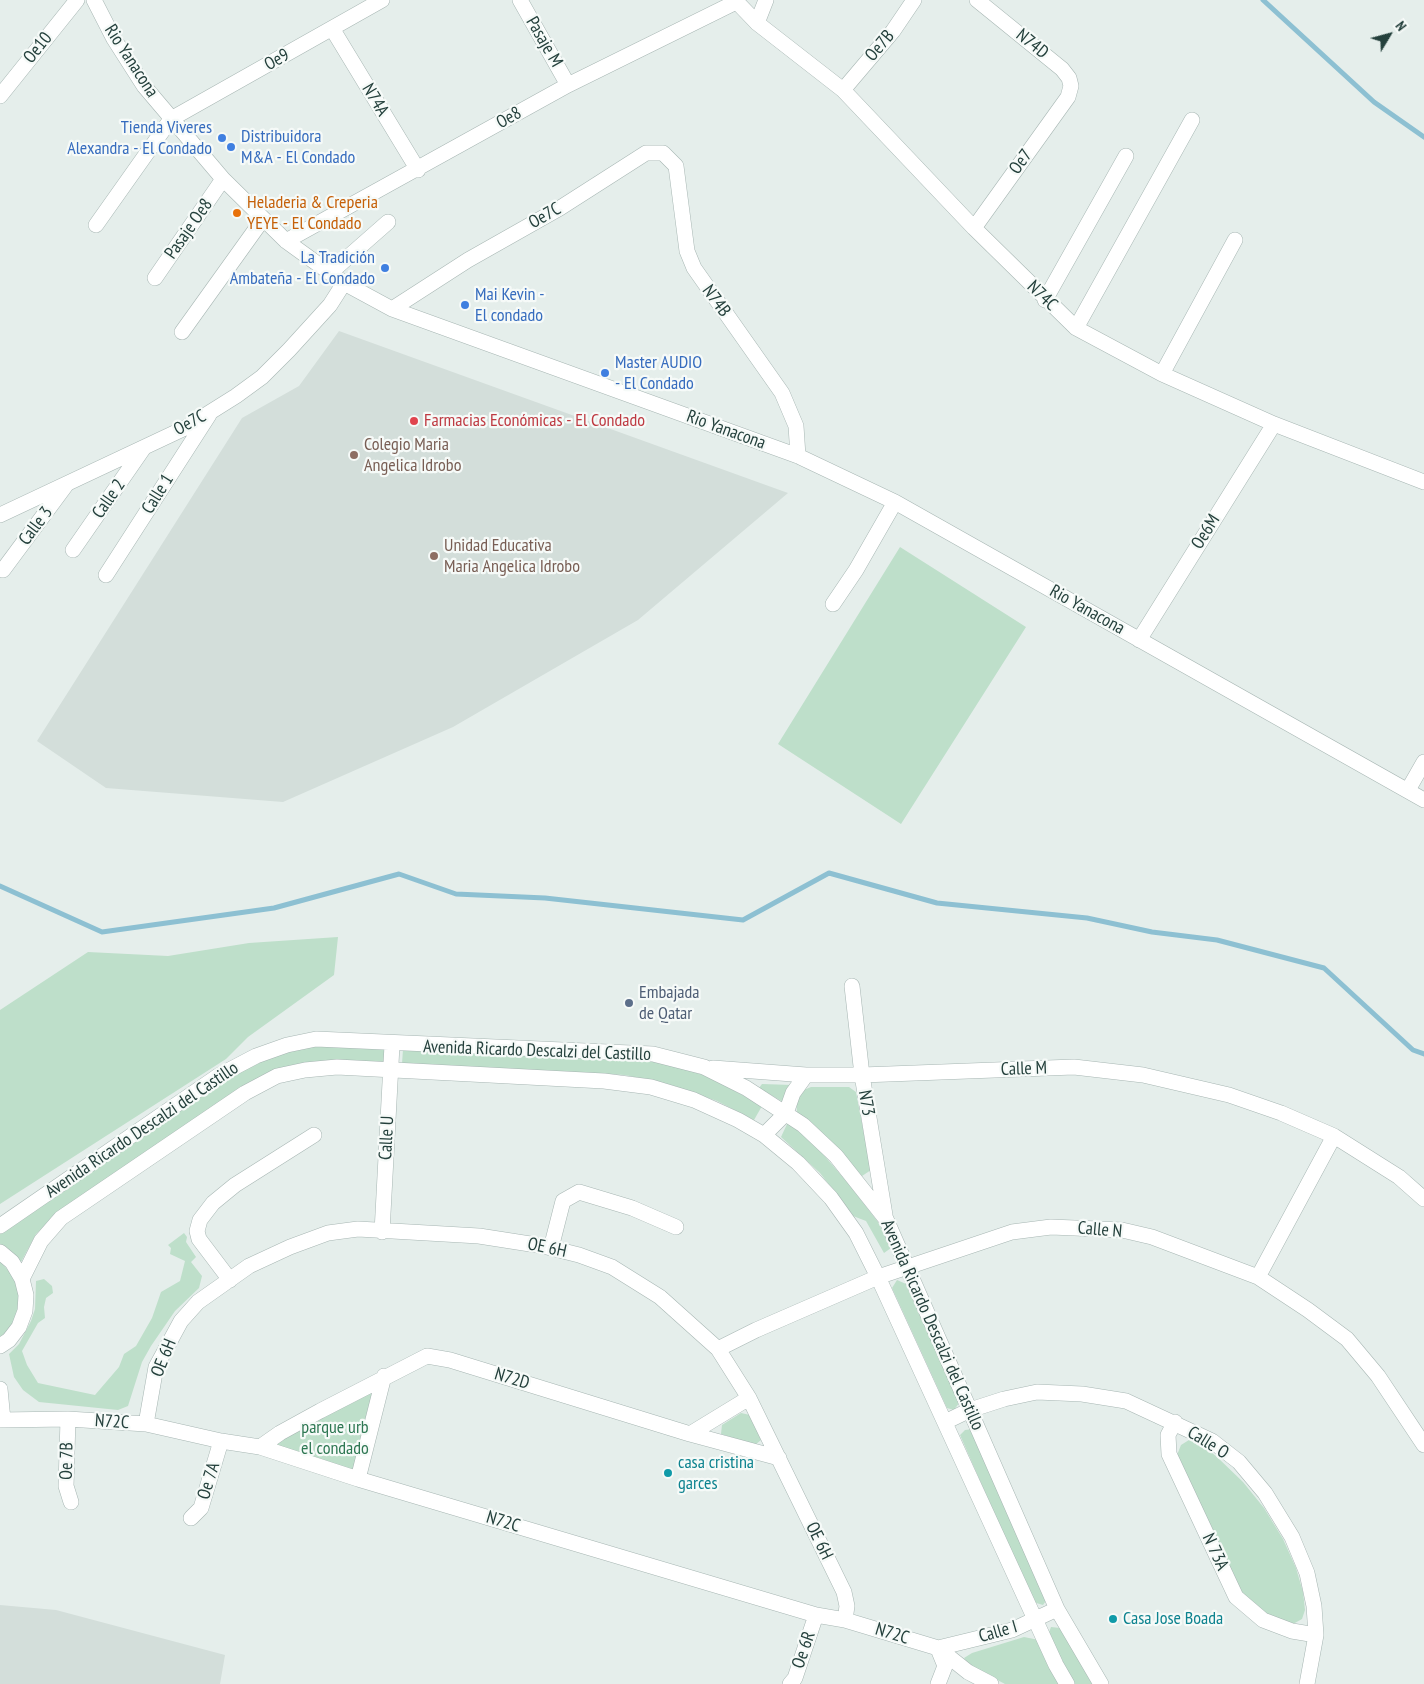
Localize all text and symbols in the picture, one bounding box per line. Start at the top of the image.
north arrow [1364,10,1414,60]
street label: Pasaje M [521,13,567,71]
text: N [1392,18,1410,34]
street label: Rio Yanacona [99,20,163,102]
street label: N74D [1011,24,1053,64]
street label: Oe7B [861,26,899,66]
street label: Oe10 [19,28,57,68]
street label: Oe9 [261,44,293,76]
street label: N74A [357,80,393,120]
street label: Oe8 [493,102,525,134]
place label: Tienda Viveres Alexandra - El Condado [67,117,212,160]
place label: Distribuidora M&A - El Condado [241,126,355,168]
marker: Tienda Viveres Alexandra - El Condado [216,132,228,144]
marker: Distribuidora M&A - El Condado [225,141,237,153]
street label: Oe7 [1005,145,1037,179]
place label: Heladeria & Creperia YEYE - El Condado [247,192,378,234]
street label: Pasaje Oe8 [160,195,218,263]
street label: Oe7C [525,198,565,234]
marker: Heladeria & Creperia YEYE - El Condado [231,207,243,219]
place label: La Tradición Ambateña - El Condado [230,247,375,290]
marker: La Tradición Ambateña - El Condado [379,262,391,274]
street label: N74C [1022,276,1062,316]
street label: N74B [697,281,735,321]
place label: Mai Kevin - El condado [475,284,545,326]
marker: Mai Kevin - El condado [459,299,471,311]
place label: Master AUDIO - El Condado [615,352,702,394]
marker: Master AUDIO - El Condado [599,367,611,379]
street label: Oe7C [170,405,210,441]
street label: Rio Yanacona [684,406,768,454]
place label: Farmacias Económicas - El Condado [424,410,645,432]
marker: Farmacias Económicas - El Condado [408,415,420,427]
place label: Colegio Maria Angelica Idrobo [364,434,461,476]
marker: Colegio Maria Angelica Idrobo [348,449,360,461]
street label: Calle 1 [137,470,179,518]
street label: Calle 2 [88,475,130,523]
street label: Calle 3 [14,502,58,550]
street label: Oe6M [1187,511,1225,553]
place label: Unidad Educativa Maria Angelica Idrobo [444,535,580,578]
marker: Unidad Educativa Maria Angelica Idrobo [428,550,440,562]
street label: Rio Yanacona [1046,581,1128,639]
place label: Embajada de Qatar [639,982,700,1024]
marker: Embajada de Qatar [623,997,635,1009]
street label: Avenida Ricardo Descalzi del Castillo [423,1036,651,1066]
street label: Avenida Ricardo Descalzi del Castillo [41,1057,243,1203]
street label: Calle M [1000,1057,1048,1081]
street label: N73 [853,1088,879,1118]
street label: Calle U [375,1115,399,1161]
street label: Avenida Ricardo Descalzi del Castillo [876,1216,988,1434]
street label: Calle N [1077,1217,1123,1243]
street label: OE 6H [526,1233,568,1263]
street label: OE 6H [147,1336,181,1380]
street label: N72D [492,1364,532,1394]
street label: N72C [94,1410,130,1434]
park label: parque urb el condado [301,1417,369,1460]
street label: Calle O [1183,1422,1233,1464]
street label: Oe 7B [56,1442,78,1480]
place label: casa cristina garces [678,1452,754,1495]
street label: Oe 7A [193,1460,225,1502]
marker: casa cristina garces [662,1467,674,1479]
street label: N72C [484,1507,522,1537]
street label: OE 6H [801,1519,837,1563]
street label: N 73A [1197,1530,1233,1574]
place label: Casa Jose Boada [1123,1608,1223,1630]
marker: Casa Jose Boada [1107,1613,1119,1625]
street label: Calle I [976,1616,1020,1648]
street label: N72C [873,1619,911,1649]
street label: Oe 6R [788,1629,820,1671]

